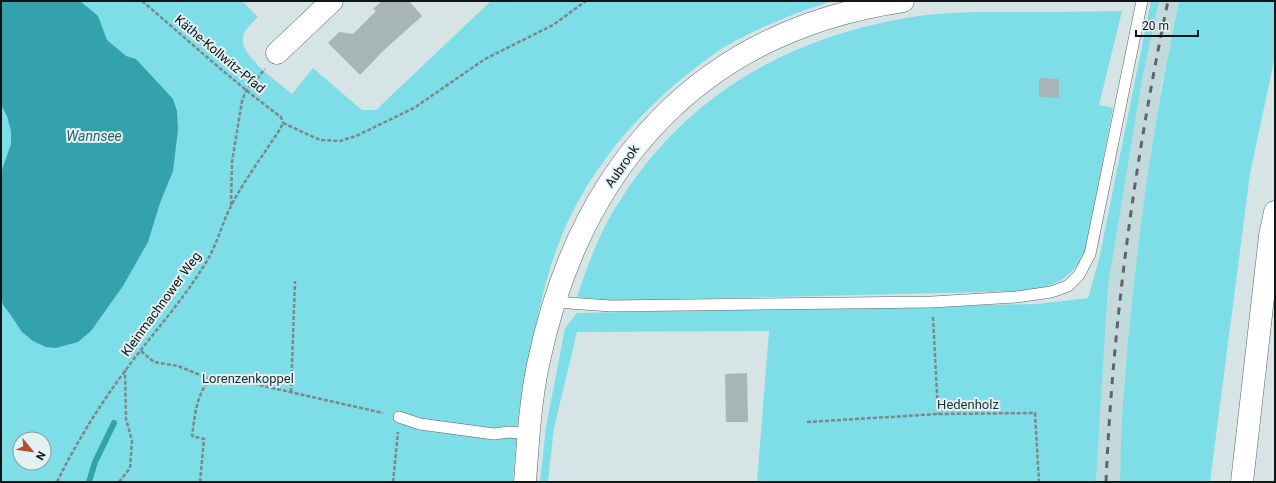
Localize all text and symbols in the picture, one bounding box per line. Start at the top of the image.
street label: Käthe-Kollwitz-Pfad [172,12,268,96]
scale bar [1136,12,1198,38]
text: 20 m [1142,19,1169,33]
water label: Wannsee [66,128,122,144]
street label: Aubrook [602,141,642,190]
street label: Kleinmachnower Weg [118,249,204,359]
park label: Lorenzenkoppel [202,371,294,386]
park label: Hedenholz [937,397,999,412]
north arrow [12,431,52,471]
text: N [33,449,48,462]

